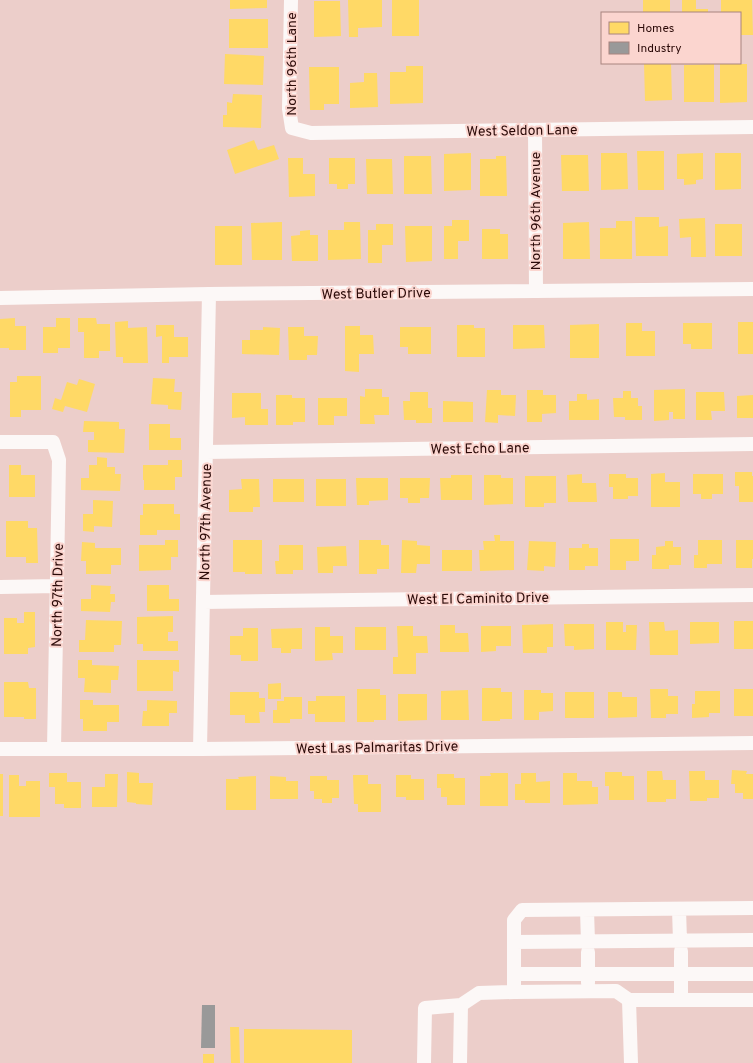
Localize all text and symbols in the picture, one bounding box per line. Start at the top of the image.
street label: North 96th Lane [284,12,301,116]
legend [601,12,741,64]
text: Homes [637,21,674,37]
text: Industry [637,41,682,57]
street label: West Seldon Lane [466,122,578,141]
street label: North 96th Avenue [528,152,545,270]
street label: West Butler Drive [321,285,431,304]
street label: West Echo Lane [430,440,530,459]
street label: North 97th Avenue [197,463,216,581]
street label: North 97th Drive [49,543,68,647]
street label: West El Caminito Drive [407,590,549,609]
street label: West Las Palmaritas Drive [296,739,458,758]

